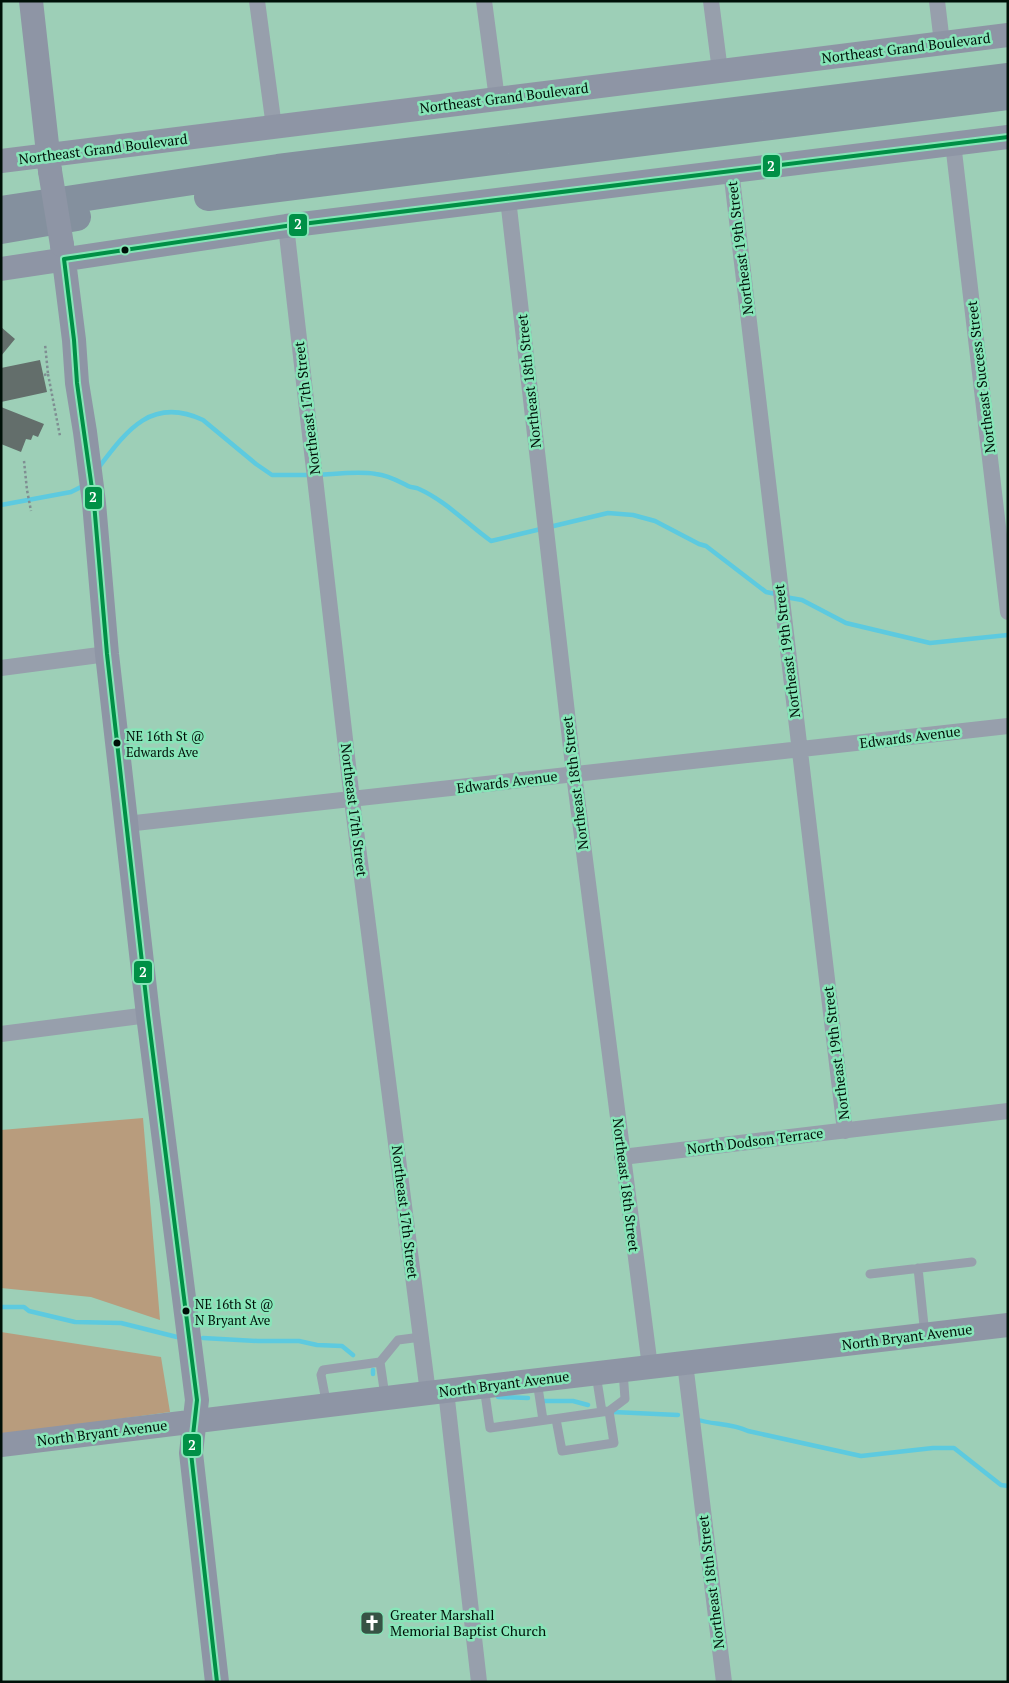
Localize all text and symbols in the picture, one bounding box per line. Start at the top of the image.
street label: Northeast Grand Boulevard [821,28,992,67]
street label: Northeast Grand Boulevard [419,78,590,117]
street label: Northeast Grand Boulevard [18,129,189,168]
line badge: 2 [762,154,781,178]
text: 2 [767,156,775,175]
street label: Northeast 19th Street [722,179,757,316]
line badge: 2 [288,213,308,237]
text: 2 [294,214,302,233]
unlabelled marker [120,245,130,255]
street label: Northeast Success Street [962,299,999,454]
street label: Northeast 18th Street [512,312,545,449]
street label: Northeast 17th Street [289,340,324,476]
line badge: 2 [84,486,103,510]
text: 2 [89,487,97,506]
street label: Northeast 19th Street [769,582,804,719]
street label: Northeast 18th Street [557,714,592,851]
street label: Edwards Avenue [858,721,961,752]
place label: NE 16th St @ Edwards Ave [126,727,205,761]
marker: NE 16th St @ Edwards Ave [112,738,122,748]
street label: Northeast 17th Street [337,742,372,878]
street label: Edwards Avenue [455,766,558,797]
line badge: 2 [133,960,153,984]
text: 2 [139,962,147,981]
street label: Northeast 19th Street [818,984,853,1121]
street label: Northeast 18th Street [609,1117,644,1254]
street label: North Dodson Terrace [686,1123,824,1158]
street label: Northeast 17th Street [388,1144,423,1280]
place label: NE 16th St @ N Bryant Ave [195,1295,274,1329]
marker: NE 16th St @ N Bryant Ave [181,1306,191,1316]
street label: North Bryant Avenue [841,1319,973,1354]
street label: North Bryant Avenue [438,1366,570,1401]
street label: North Bryant Avenue [36,1415,168,1450]
line badge: 2 [182,1433,202,1457]
text: 2 [188,1435,196,1454]
street label: Northeast 18th Street [693,1513,728,1650]
place label: Greater Marshall Memorial Baptist Church [390,1605,546,1640]
church icon: Greater Marshall Memorial Baptist Church [359,1610,385,1636]

